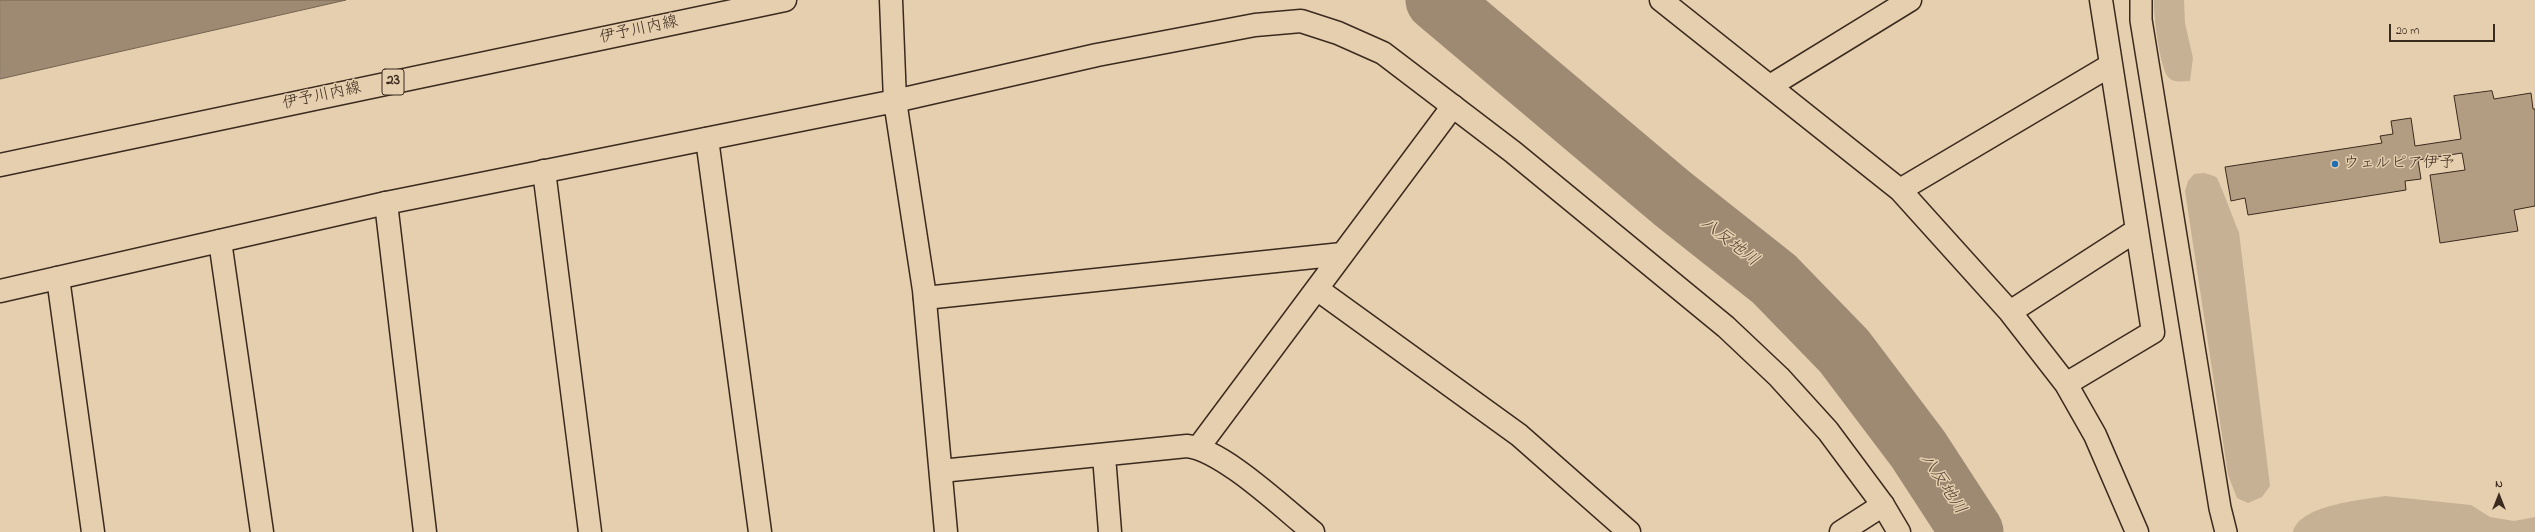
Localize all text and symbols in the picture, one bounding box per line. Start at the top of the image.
street label: 伊予川内線 [598,13,680,49]
scale bar [2391,16,2497,42]
text: 20 m [2396,22,2419,40]
road number: 23 [382,69,404,95]
street label: 伊予川内線 [281,79,363,115]
place label: ウェルピア伊予 [2343,154,2455,174]
marker: ウェルピア伊予 [2330,159,2340,169]
water label: 八反地川 [1696,214,1762,272]
water label: 八反地川 [1915,451,1969,519]
north arrow [2479,476,2519,516]
text: N [2495,476,2503,492]

